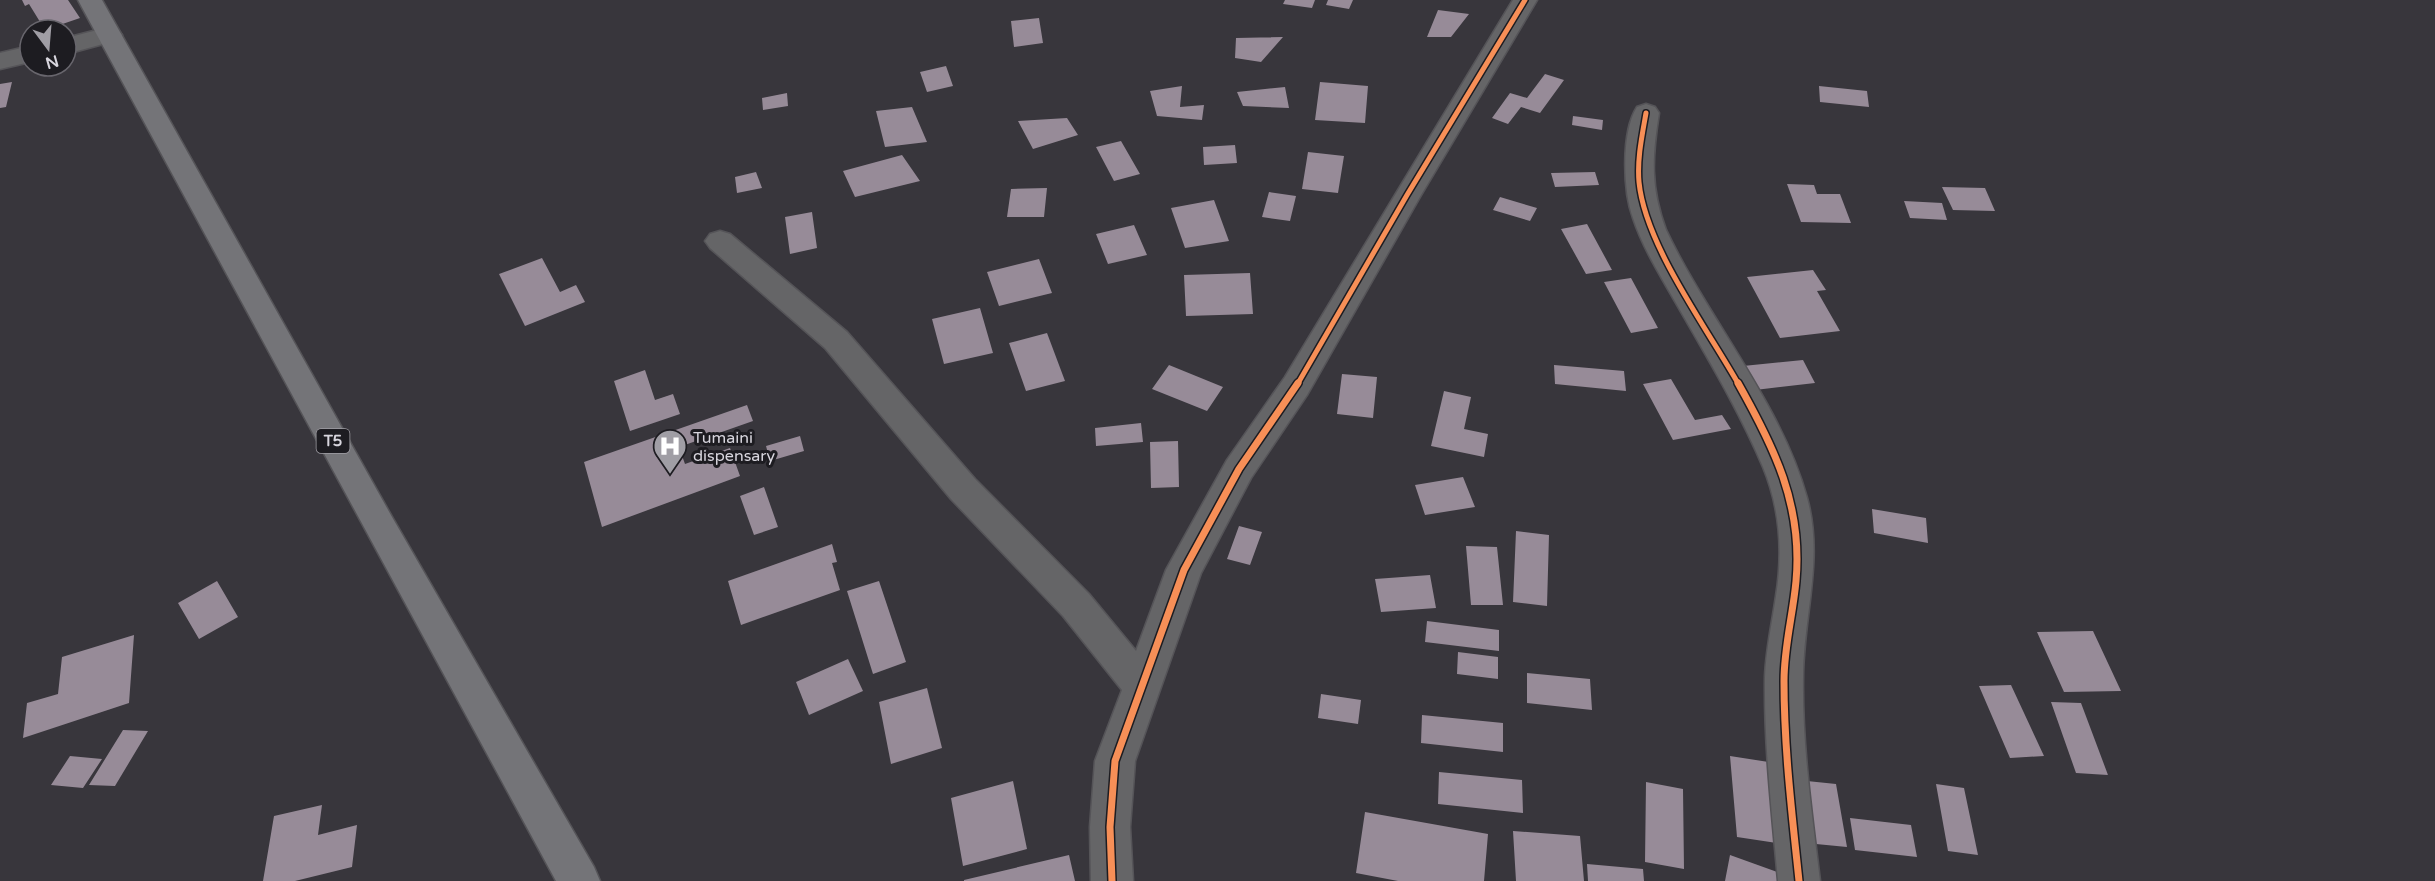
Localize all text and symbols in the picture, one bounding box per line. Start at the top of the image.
north arrow [18,18,78,78]
text: N [43,50,61,73]
hospital icon: Tumaini dispensary [652,428,688,475]
place label: Tumaini dispensary [693,428,775,466]
road number: T5 [316,429,350,453]

